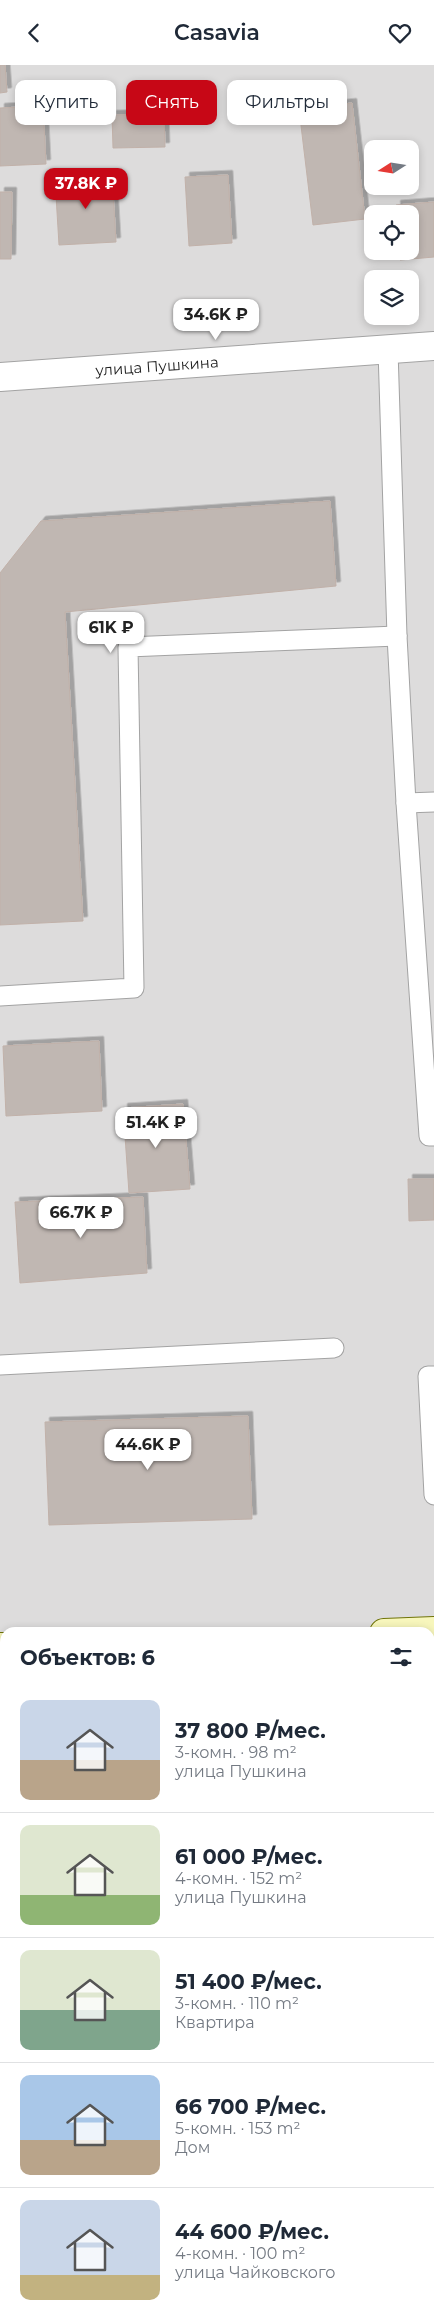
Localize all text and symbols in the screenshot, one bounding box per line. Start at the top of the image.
icon: back [20,19,48,47]
text: Casavia [174,19,260,46]
icon: heart [386,19,414,47]
chip: Купить [15,80,116,125]
chip: Снять [126,80,217,125]
chip: Фильтры [227,80,347,125]
north arrow [364,140,419,195]
map controls [364,140,419,325]
pin: 37.8K ₽ [40,167,132,210]
text: 37.8K ₽ [55,174,117,193]
button: locate [364,205,419,260]
button: layers [364,270,419,325]
pin: 34.6K ₽ [170,299,262,341]
text: 34.6K ₽ [184,305,248,324]
street label: улица Пушкина [94,352,219,380]
pin: 61K ₽ [76,611,146,654]
text: 61K ₽ [88,618,134,637]
pin: 51.4K ₽ [110,1107,202,1149]
text: 51.4K ₽ [126,1113,186,1132]
pin: 66.7K ₽ [35,1197,127,1239]
text: 66.7K ₽ [49,1203,113,1222]
pin: 44.6K ₽ [102,1429,194,1471]
text: 44.6K ₽ [115,1435,181,1454]
icon: filters [387,1643,415,1671]
text: Объектов: 6 [20,1645,155,1670]
text: 37 800 ₽/мес. [175,1718,326,1743]
icon: home [60,1720,120,1780]
text: 3-комн. · 98 m² [175,1743,297,1762]
text: улица Пушкина [175,1762,307,1781]
text: 61 000 ₽/мес. [175,1844,323,1869]
icon: home [60,1845,120,1905]
text: 4-комн. · 152 m² [175,1869,302,1888]
text: улица Пушкина [175,1888,307,1907]
text: 51 400 ₽/мес. [175,1969,322,1994]
icon: home [60,1970,120,2030]
text: 3-комн. · 110 m² [175,1994,299,2013]
text: Квартира [175,2013,255,2032]
text: 66 700 ₽/мес. [175,2094,326,2119]
icon: home [60,2095,120,2155]
text: 5-комн. · 153 m² [175,2119,300,2138]
text: Дом [175,2138,210,2157]
text: 44 600 ₽/мес. [175,2219,329,2244]
icon: home [60,2220,120,2280]
text: 4-комн. · 100 m² [175,2244,305,2263]
text: улица Чайковского [175,2263,335,2282]

